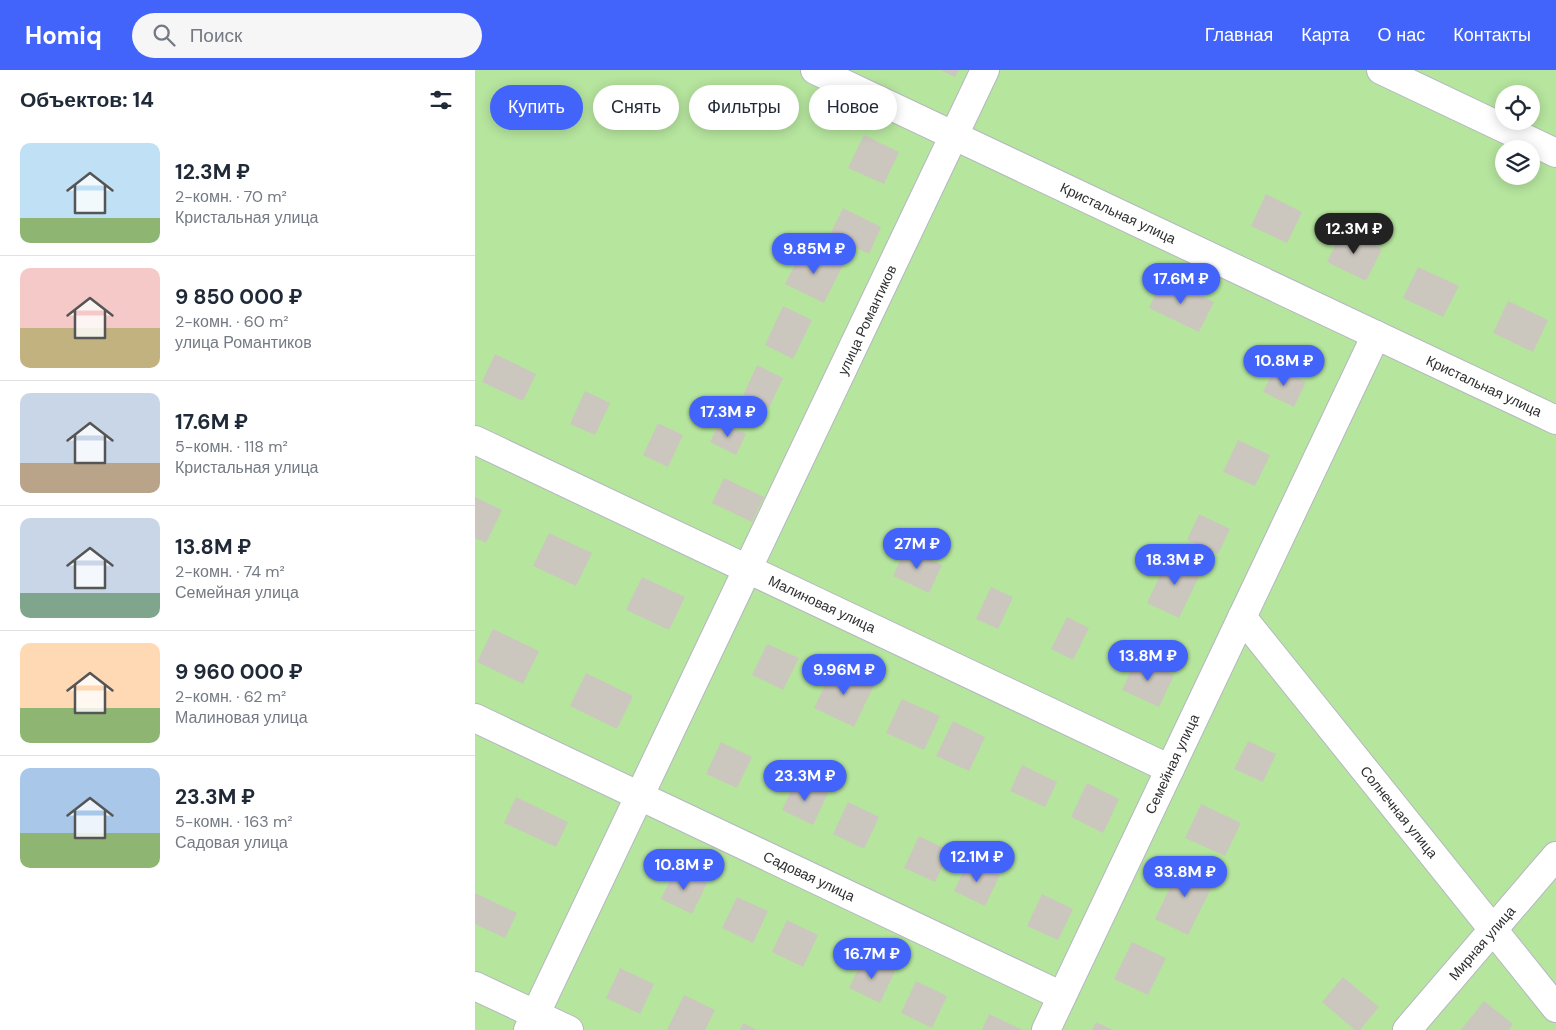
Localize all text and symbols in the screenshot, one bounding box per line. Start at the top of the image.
search box [132,13,482,58]
text: Homiq [25,20,102,51]
icon: search [150,21,178,49]
text: Поиск [190,23,242,48]
text: Главная [1205,23,1273,47]
text: Карта [1301,23,1350,47]
text: О нас [1378,23,1425,47]
text: Контакты [1453,23,1531,47]
chip: Купить [490,85,583,130]
chip: Снять [593,85,679,130]
chip: Фильтры [689,85,799,130]
chip: Новое [809,85,897,130]
map controls [1495,85,1540,185]
button: locate [1495,85,1540,130]
text: Объектов: 14 [20,86,154,114]
icon: filters [427,86,455,114]
button: layers [1495,140,1540,185]
text: 12.3M ₽ [175,158,250,186]
icon: home [60,163,120,223]
street label: Кристальная улица [1057,178,1179,248]
text: 2-комн. · 70 m² [175,186,287,207]
text: Кристальная улица [175,207,319,228]
pin: 12.3M ₽ [1308,212,1400,255]
text: 12.3M ₽ [1325,218,1383,239]
pin: 9.85M ₽ [768,232,860,275]
text: 9.85M ₽ [783,238,845,259]
street label: улица Романтиков [834,262,900,378]
pin: 17.6M ₽ [1135,262,1227,305]
text: 17.6M ₽ [1153,268,1209,289]
text: 9 850 000 ₽ [175,283,302,311]
icon: home [60,288,120,348]
text: 2-комн. · 60 m² [175,311,288,332]
text: улица Романтиков [175,332,312,353]
pin: 10.8M ₽ [1238,344,1330,387]
text: 10.8M ₽ [1254,350,1314,371]
street label: Кристальная улица [1423,351,1545,421]
pin: 17.3M ₽ [682,396,774,438]
text: 17.3M ₽ [700,401,756,422]
text: 17.6M ₽ [175,408,248,436]
icon: home [60,413,120,473]
text: 5-комн. · 118 m² [175,436,288,457]
text: Кристальная улица [175,457,319,478]
pin: 27M ₽ [882,528,952,570]
text: 13.8M ₽ [175,533,251,561]
text: 27M ₽ [894,533,940,554]
icon: home [60,538,120,598]
pin: 18.3M ₽ [1129,544,1221,586]
text: 18.3M ₽ [1146,549,1204,570]
text: 2-комн. · 74 m² [175,561,285,582]
street label: Малиновая улица [766,571,879,637]
text: Семейная улица [175,582,299,603]
pin: 13.8M ₽ [1102,640,1194,682]
text: 13.8M ₽ [1119,645,1177,666]
pin: 9.96M ₽ [798,654,890,696]
text: 9 960 000 ₽ [175,658,303,686]
text: 9.96M ₽ [813,659,875,680]
icon: home [60,663,120,723]
text: 2-комн. · 62 m² [175,686,286,707]
text: Малиновая улица [175,707,308,728]
street label: Семейная улица [1141,711,1203,817]
pin: 23.3M ₽ [759,760,851,802]
street label: Солнечная улица [1356,762,1442,862]
text: 23.3M ₽ [775,765,835,786]
text: 23.3M ₽ [175,783,255,811]
icon: home [60,788,120,848]
text: 5-комн. · 163 m² [175,811,292,832]
text: Садовая улица [175,832,288,853]
pin: 12.1M ₽ [931,840,1023,883]
text: 12.1M ₽ [951,846,1003,867]
street label: Садовая улица [760,847,858,905]
pin: 10.8M ₽ [638,848,730,891]
text: 10.8M ₽ [654,854,714,875]
pin: 33.8M ₽ [1139,856,1231,898]
text: 33.8M ₽ [1154,861,1216,882]
street label: Мирная улица [1445,902,1519,984]
pin: 16.7M ₽ [826,938,918,980]
text: 16.7M ₽ [844,943,900,964]

